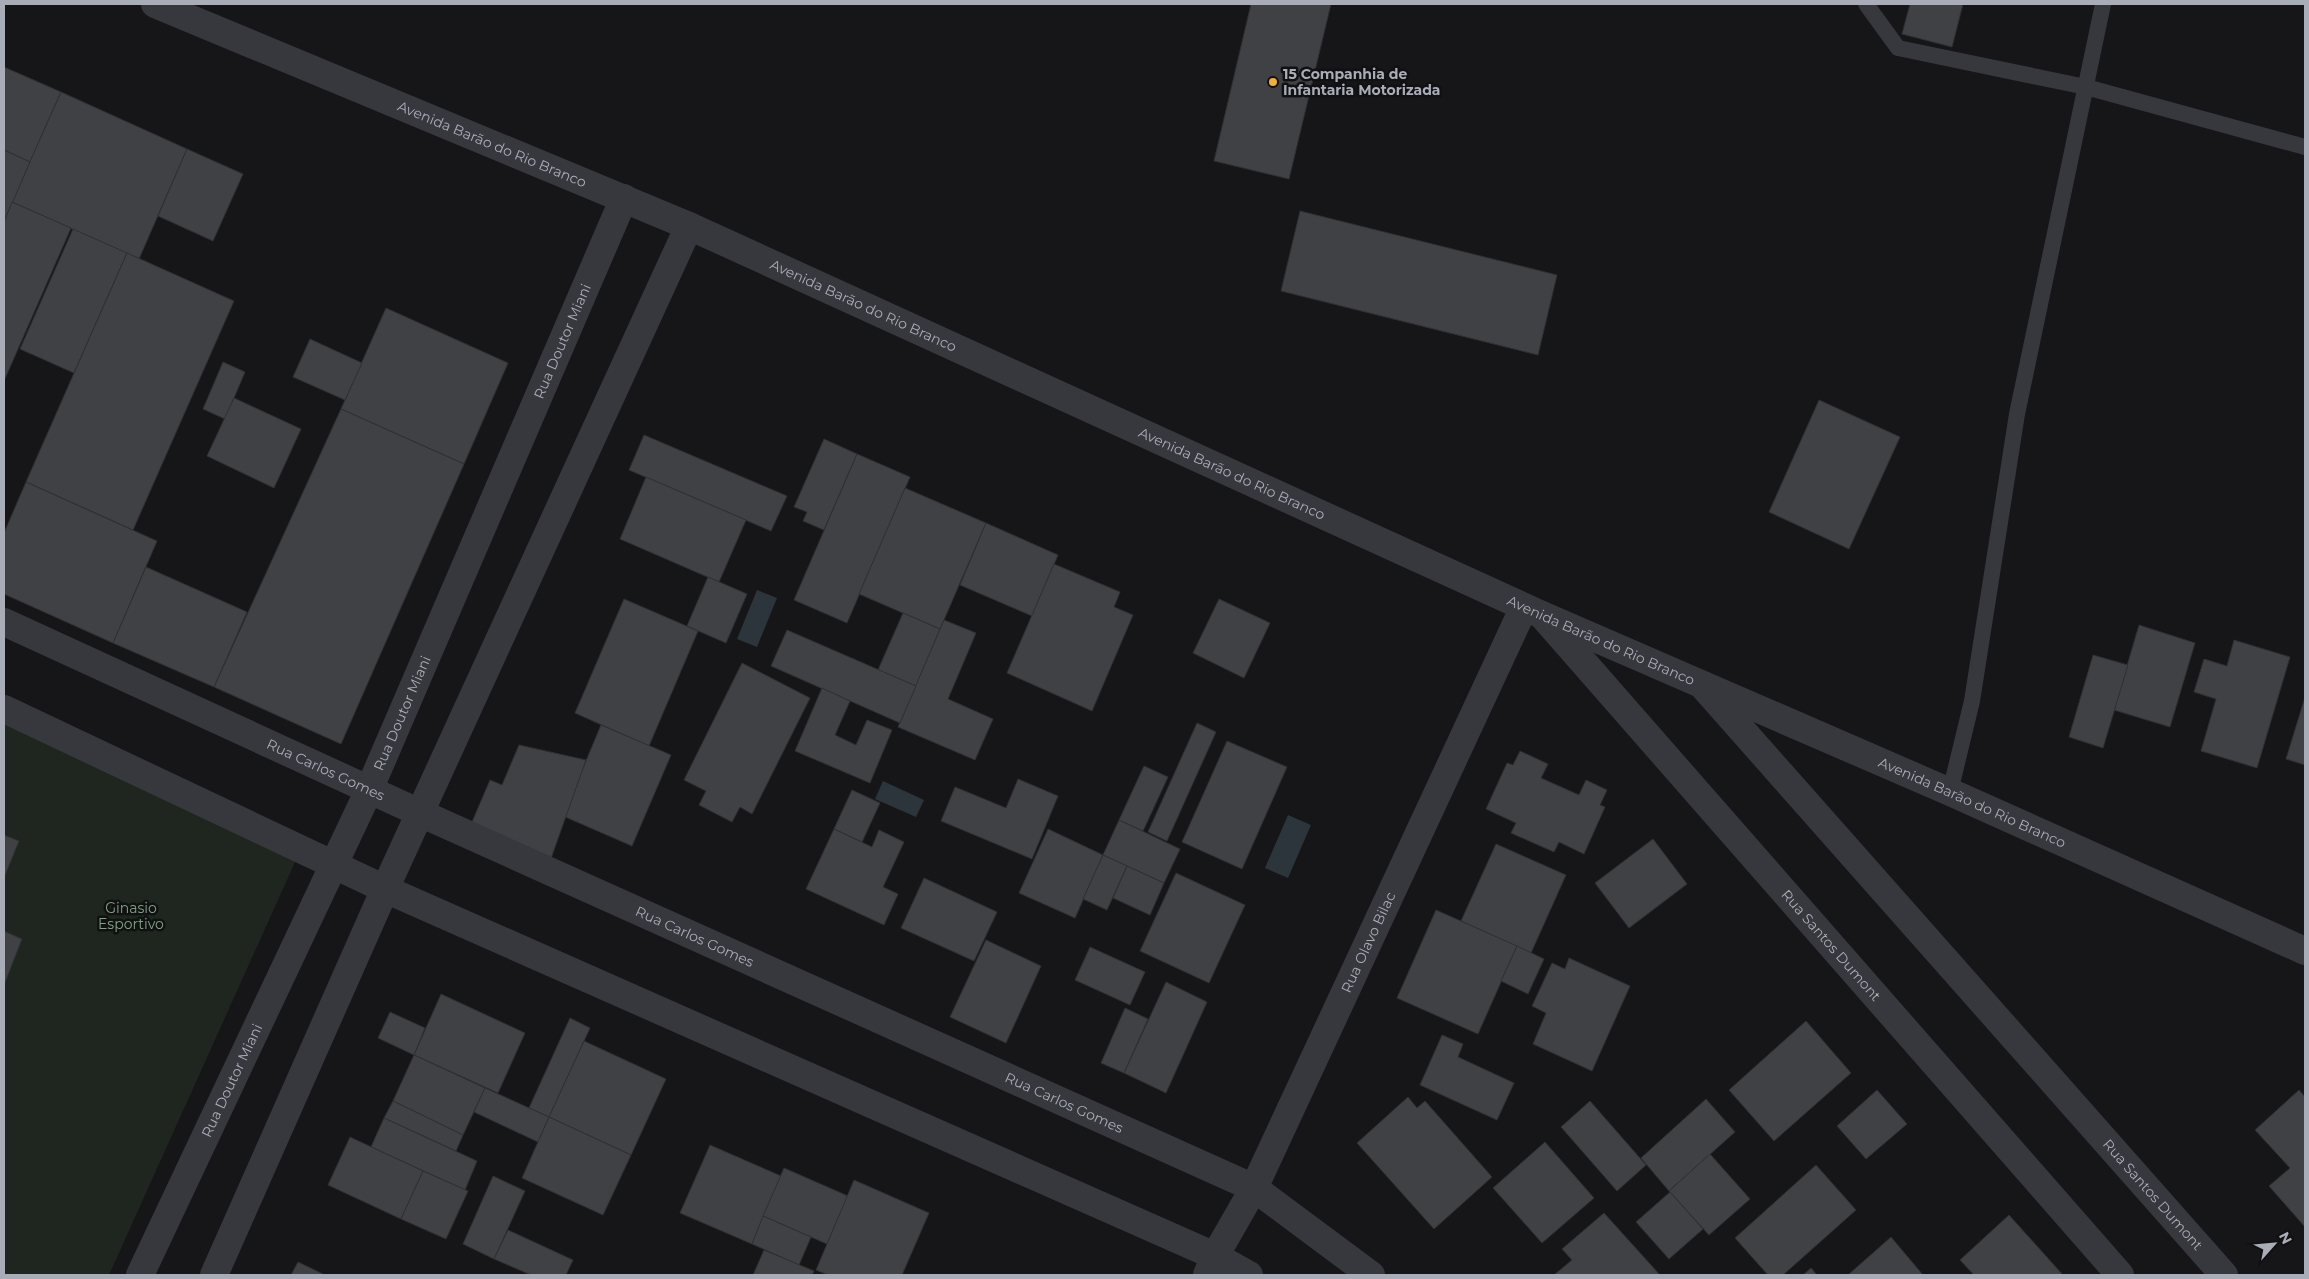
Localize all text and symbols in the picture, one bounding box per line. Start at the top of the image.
place label: 15 Companhia de Infantaria Motorizada [1283,65,1441,99]
marker: 15 Companhia de Infantaria Motorizada [1267,76,1279,88]
street label: Avenida Barão do Rio Branco [395,97,589,191]
street label: Avenida Barão do Rio Branco [767,255,960,356]
street label: Rua Doutor Miani [530,281,595,401]
street label: Avenida Barão do Rio Branco [1136,423,1328,524]
street label: Avenida Barão do Rio Branco [1504,591,1698,689]
street label: Rua Doutor Miani [369,653,435,773]
street label: Rua Carlos Gomes [264,735,388,805]
street label: Avenida Barão do Rio Branco [1876,753,2069,852]
street label: Rua Santos Dumont [1778,886,1885,1005]
street label: Rua Olavo Bilac [1337,889,1399,996]
park label: Ginasio Esportivo [98,899,164,933]
street label: Rua Carlos Gomes [633,902,757,971]
street label: Rua Doutor Miani [197,1021,266,1140]
street label: Rua Carlos Gomes [1002,1068,1126,1137]
street label: Rua Santos Dumont [2099,1135,2207,1254]
north arrow [2249,1219,2299,1269]
text: N [2275,1229,2296,1247]

